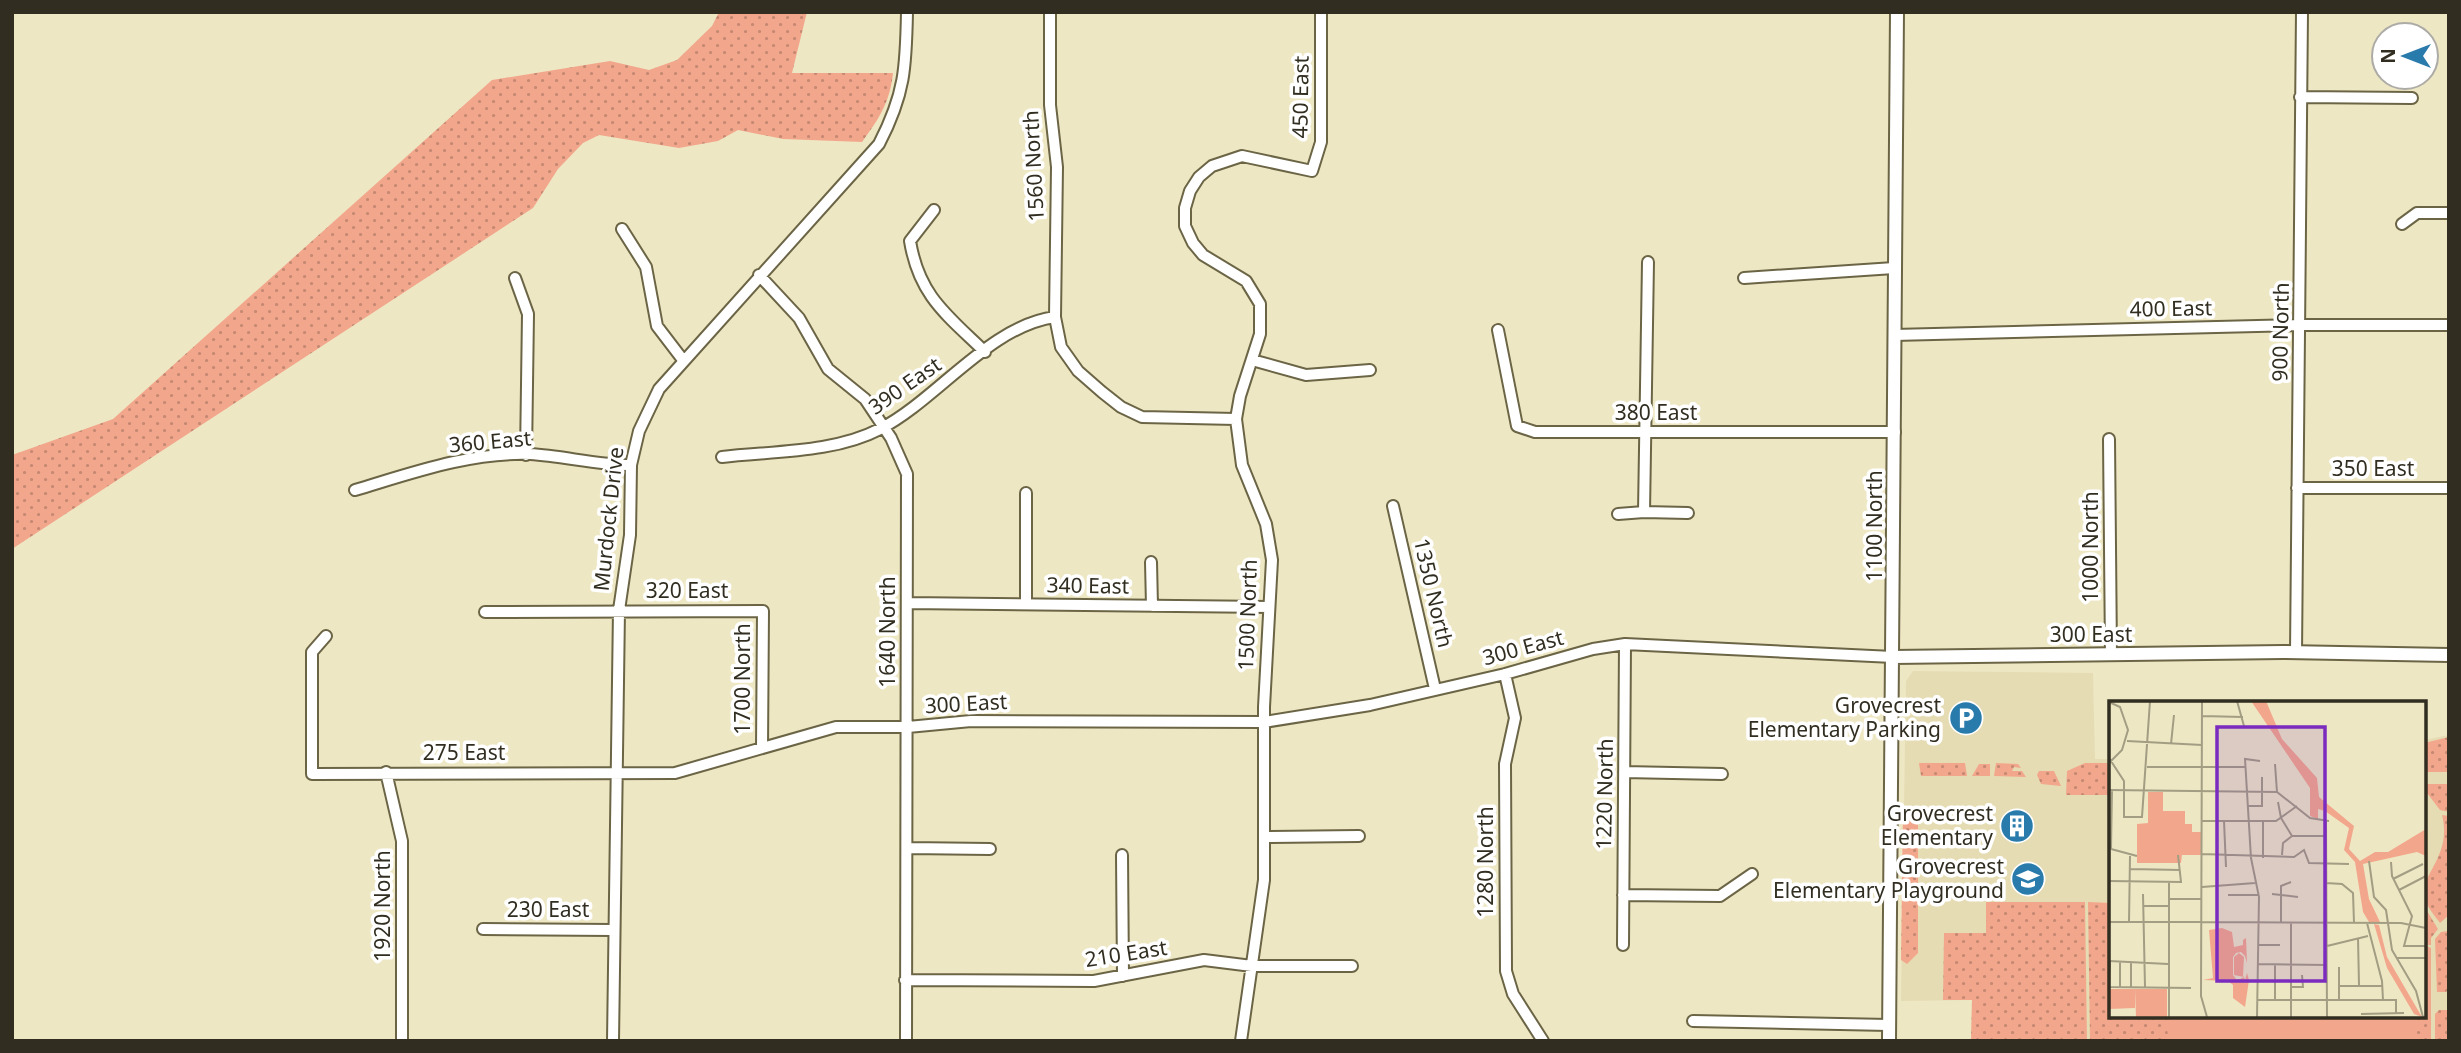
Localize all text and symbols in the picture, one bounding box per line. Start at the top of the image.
north arrow [2370,21,2440,91]
text: N [2375,48,2401,64]
street label: 450 East [1285,55,1315,139]
street label: 1560 North [1016,110,1050,222]
street label: 900 North [2265,282,2295,382]
street label: 400 East [2129,293,2213,323]
street label: 390 East [863,350,947,420]
street label: 380 East [1615,398,1698,426]
street label: 360 East [448,423,533,459]
street label: Murdock Drive [587,446,629,592]
street label: 350 East [2332,454,2415,482]
street label: 1100 North [1860,470,1888,582]
street label: 1000 North [2076,491,2104,603]
street label: 1350 North [1408,535,1460,650]
street label: 1500 North [1231,559,1263,671]
street label: 340 East [1046,570,1130,600]
street label: 320 East [646,576,729,604]
street label: 1640 North [873,576,901,688]
street label: 300 East [2050,620,2133,648]
street label: 1700 North [728,623,756,735]
street label: 300 East [1479,623,1567,671]
street label: 300 East [924,687,1008,719]
place label: Grovecrest Elementary Parking [1748,691,1941,743]
parking icon: Grovecrest Elementary Parking [1947,699,1985,737]
inset map [2109,701,2426,1018]
street label: 275 East [423,738,506,766]
street label: 1220 North [1589,738,1619,850]
place label: Grovecrest Elementary [1881,799,1993,851]
street label: 1280 North [1471,806,1499,918]
building icon: Grovecrest Elementary [1998,807,2036,845]
street label: 1920 North [368,850,396,962]
place label: Grovecrest Elementary Playground [1773,852,2004,904]
school or university icon: Grovecrest Elementary Playground [2009,860,2047,898]
street label: 230 East [507,895,590,923]
street label: 210 East [1083,933,1169,973]

